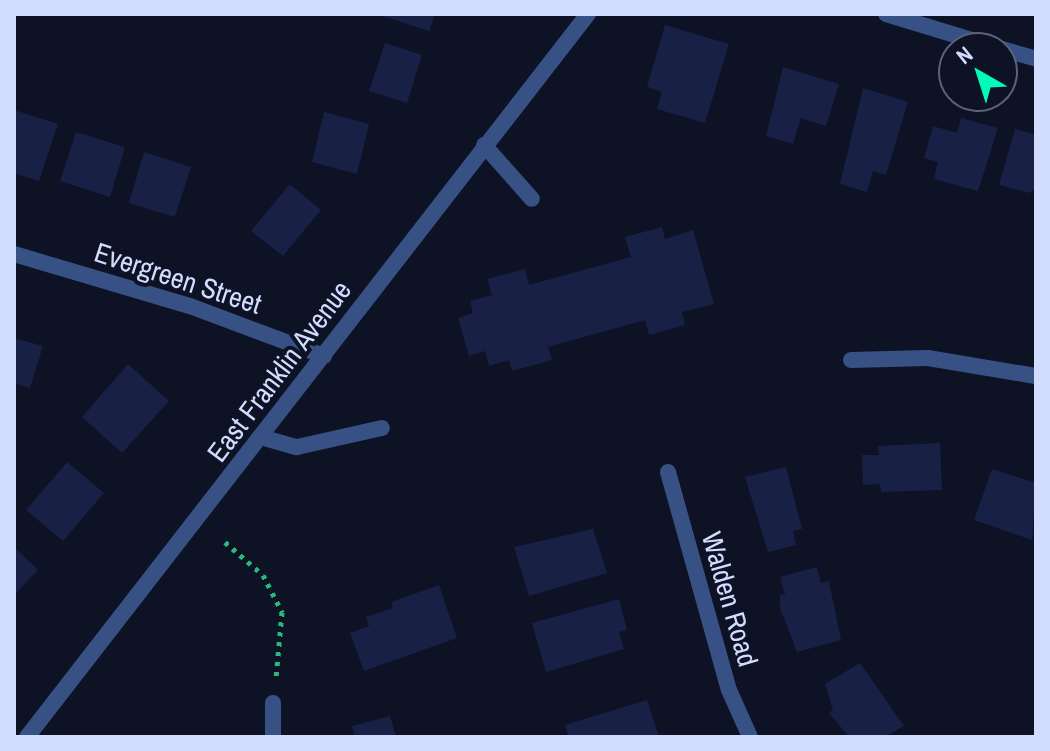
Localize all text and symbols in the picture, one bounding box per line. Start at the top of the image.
north arrow [938,32,1018,112]
text: N [950,39,979,71]
street label: Evergreen Street [90,235,266,321]
street label: East Franklin Avenue [200,273,358,469]
street label: Walden Road [695,528,765,670]

